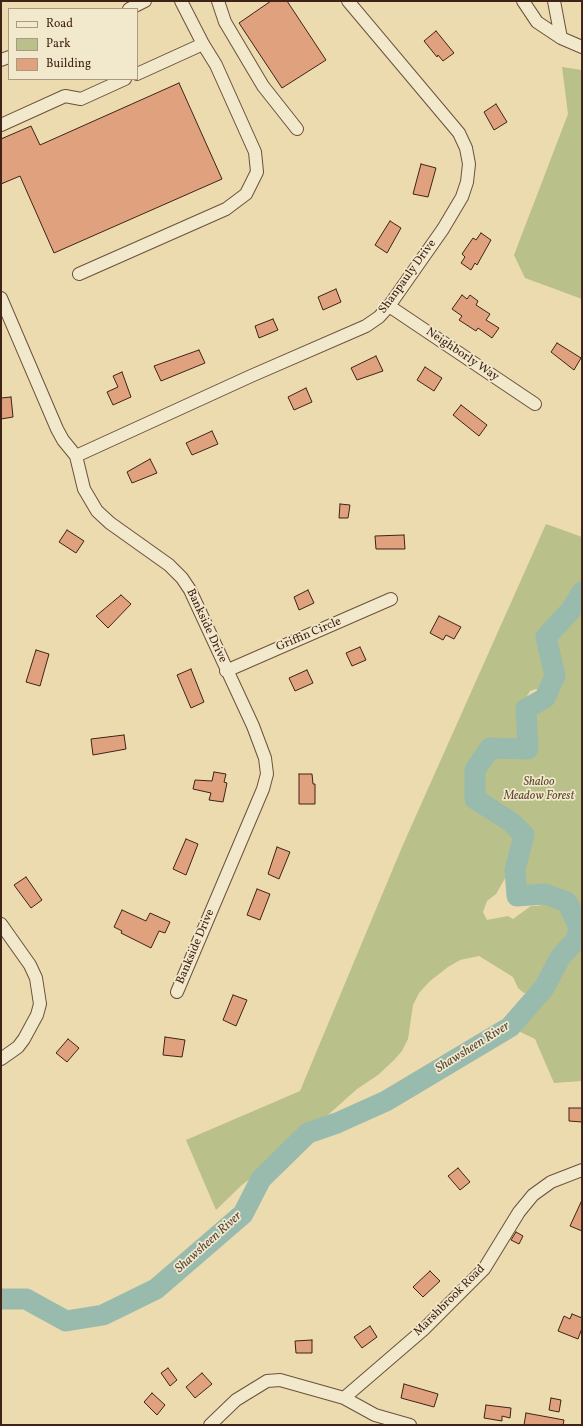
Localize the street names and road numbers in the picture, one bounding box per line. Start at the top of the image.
street label: Shanpauly Drive [376,237,440,317]
street label: Neighborly Way [423,325,501,385]
street label: Bankside Drive [183,587,229,665]
street label: Griffin Circle [274,615,344,655]
street label: Bankside Drive [174,907,218,987]
street label: Marshbrook Road [411,1262,489,1340]

